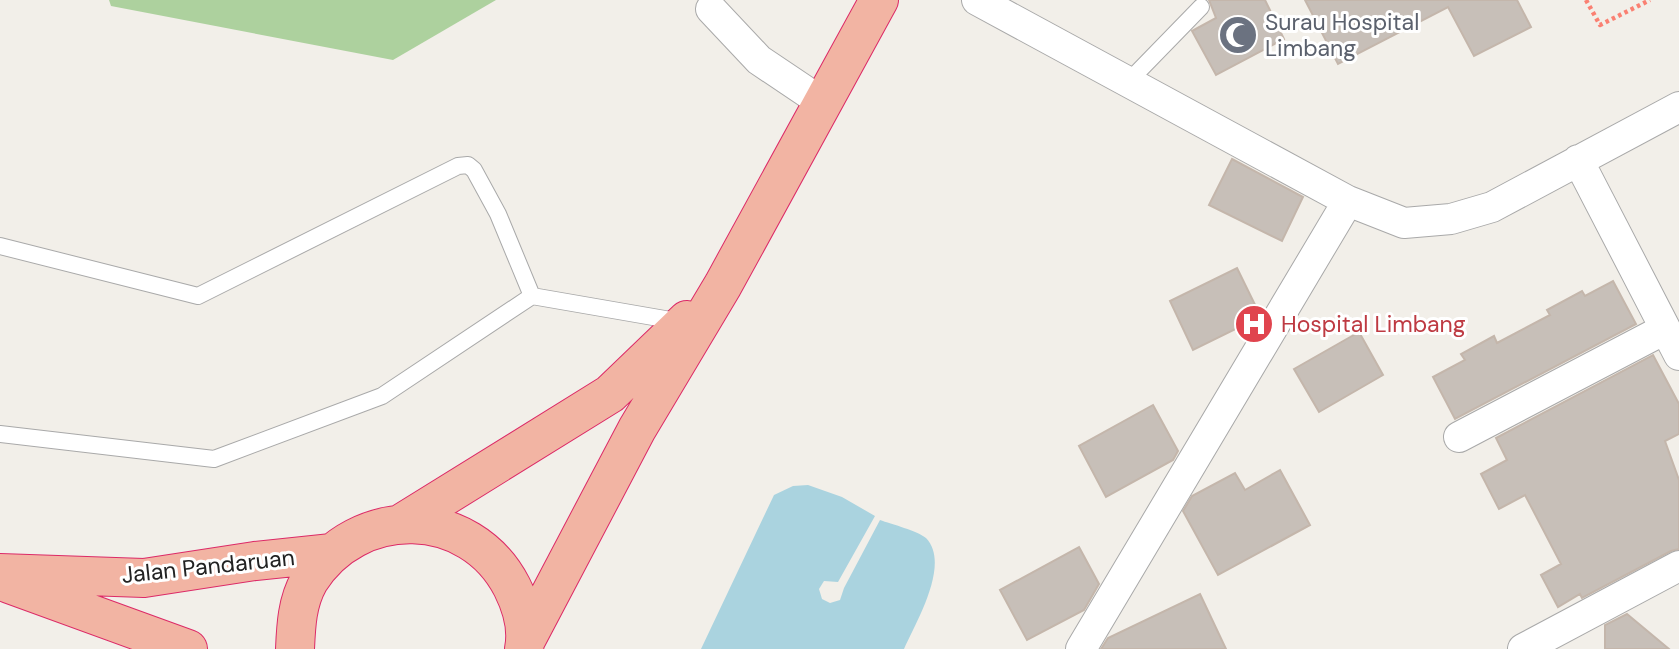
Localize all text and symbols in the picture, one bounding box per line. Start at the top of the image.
place label: Surau Hospital Limbang [1265,7,1419,63]
mosque icon: Surau Hospital Limbang [1217,14,1259,56]
hospital icon: Hospital Limbang [1233,303,1275,345]
place label: Hospital Limbang [1281,309,1466,339]
street label: Jalan Pandaruan [120,542,296,590]

